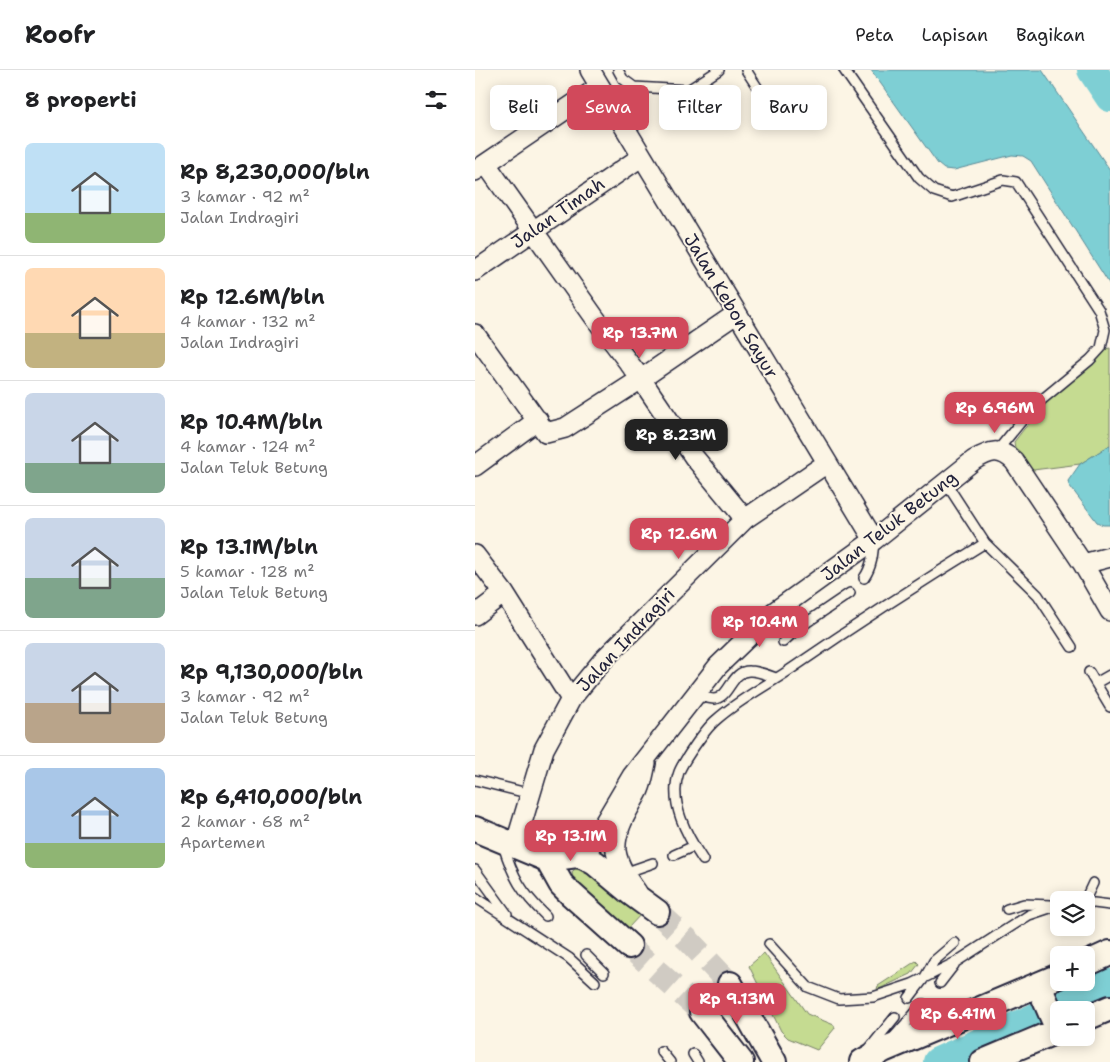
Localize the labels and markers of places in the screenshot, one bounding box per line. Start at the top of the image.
pin: Rp 13.7M [588,316,692,359]
pin: Rp 6.96M [943,392,1047,434]
pin: Rp 8.23M [624,418,728,461]
pin: Rp 12.6M [627,518,731,560]
pin: Rp 10.4M [708,606,812,648]
pin: Rp 13.1M [519,820,623,862]
pin: Rp 9.13M [685,982,789,1025]
pin: Rp 6.41M [906,998,1010,1040]

